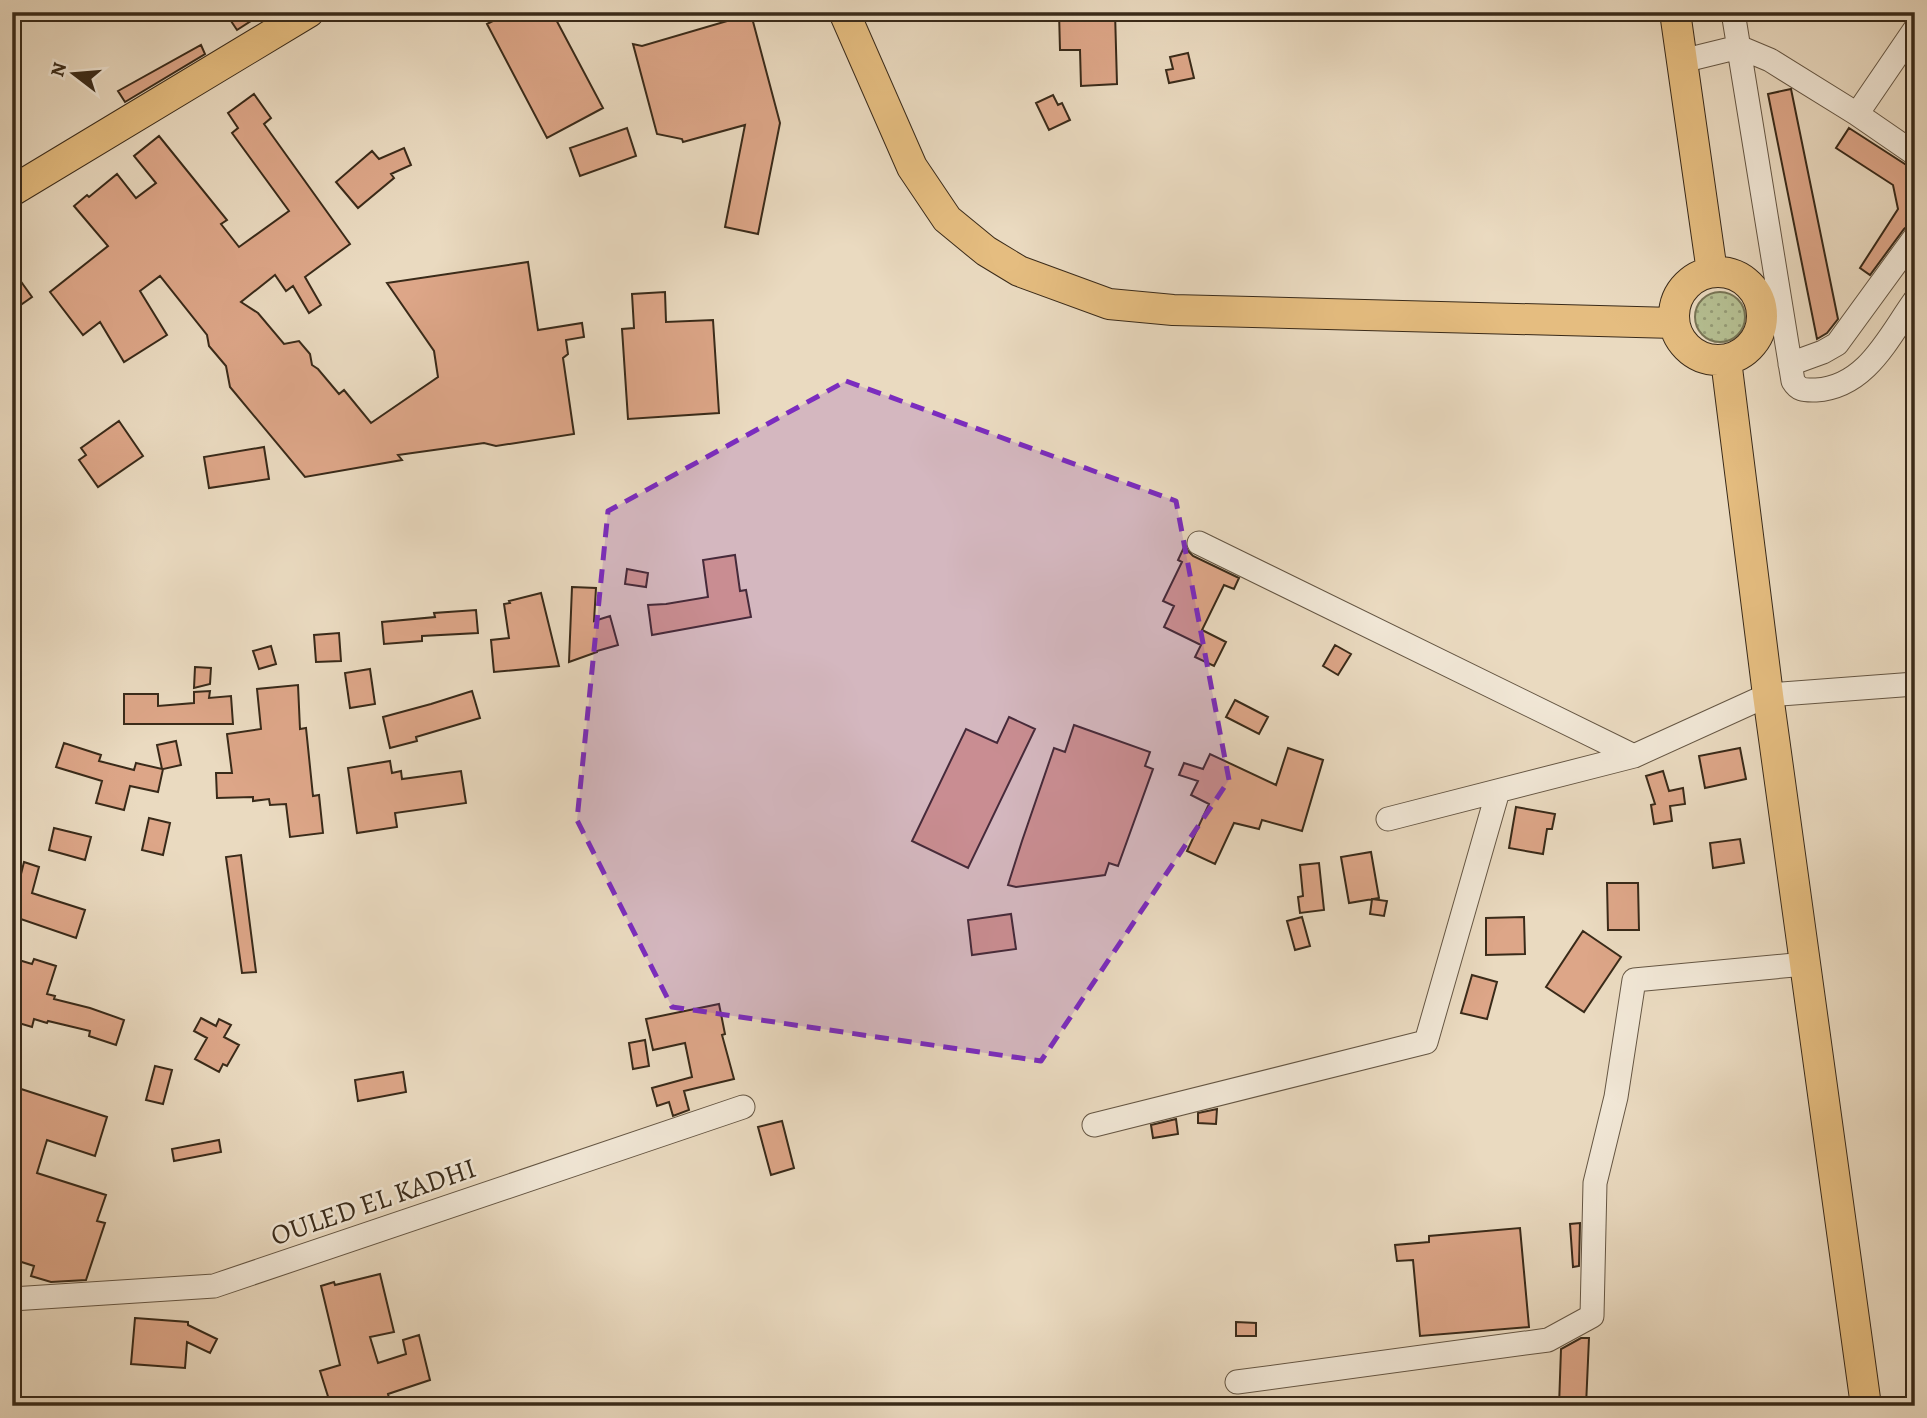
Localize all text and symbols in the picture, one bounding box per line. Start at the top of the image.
north arrow [38,38,108,108]
text: N [44,59,73,80]
street label: OULED EL KADHI [266,1149,481,1255]

